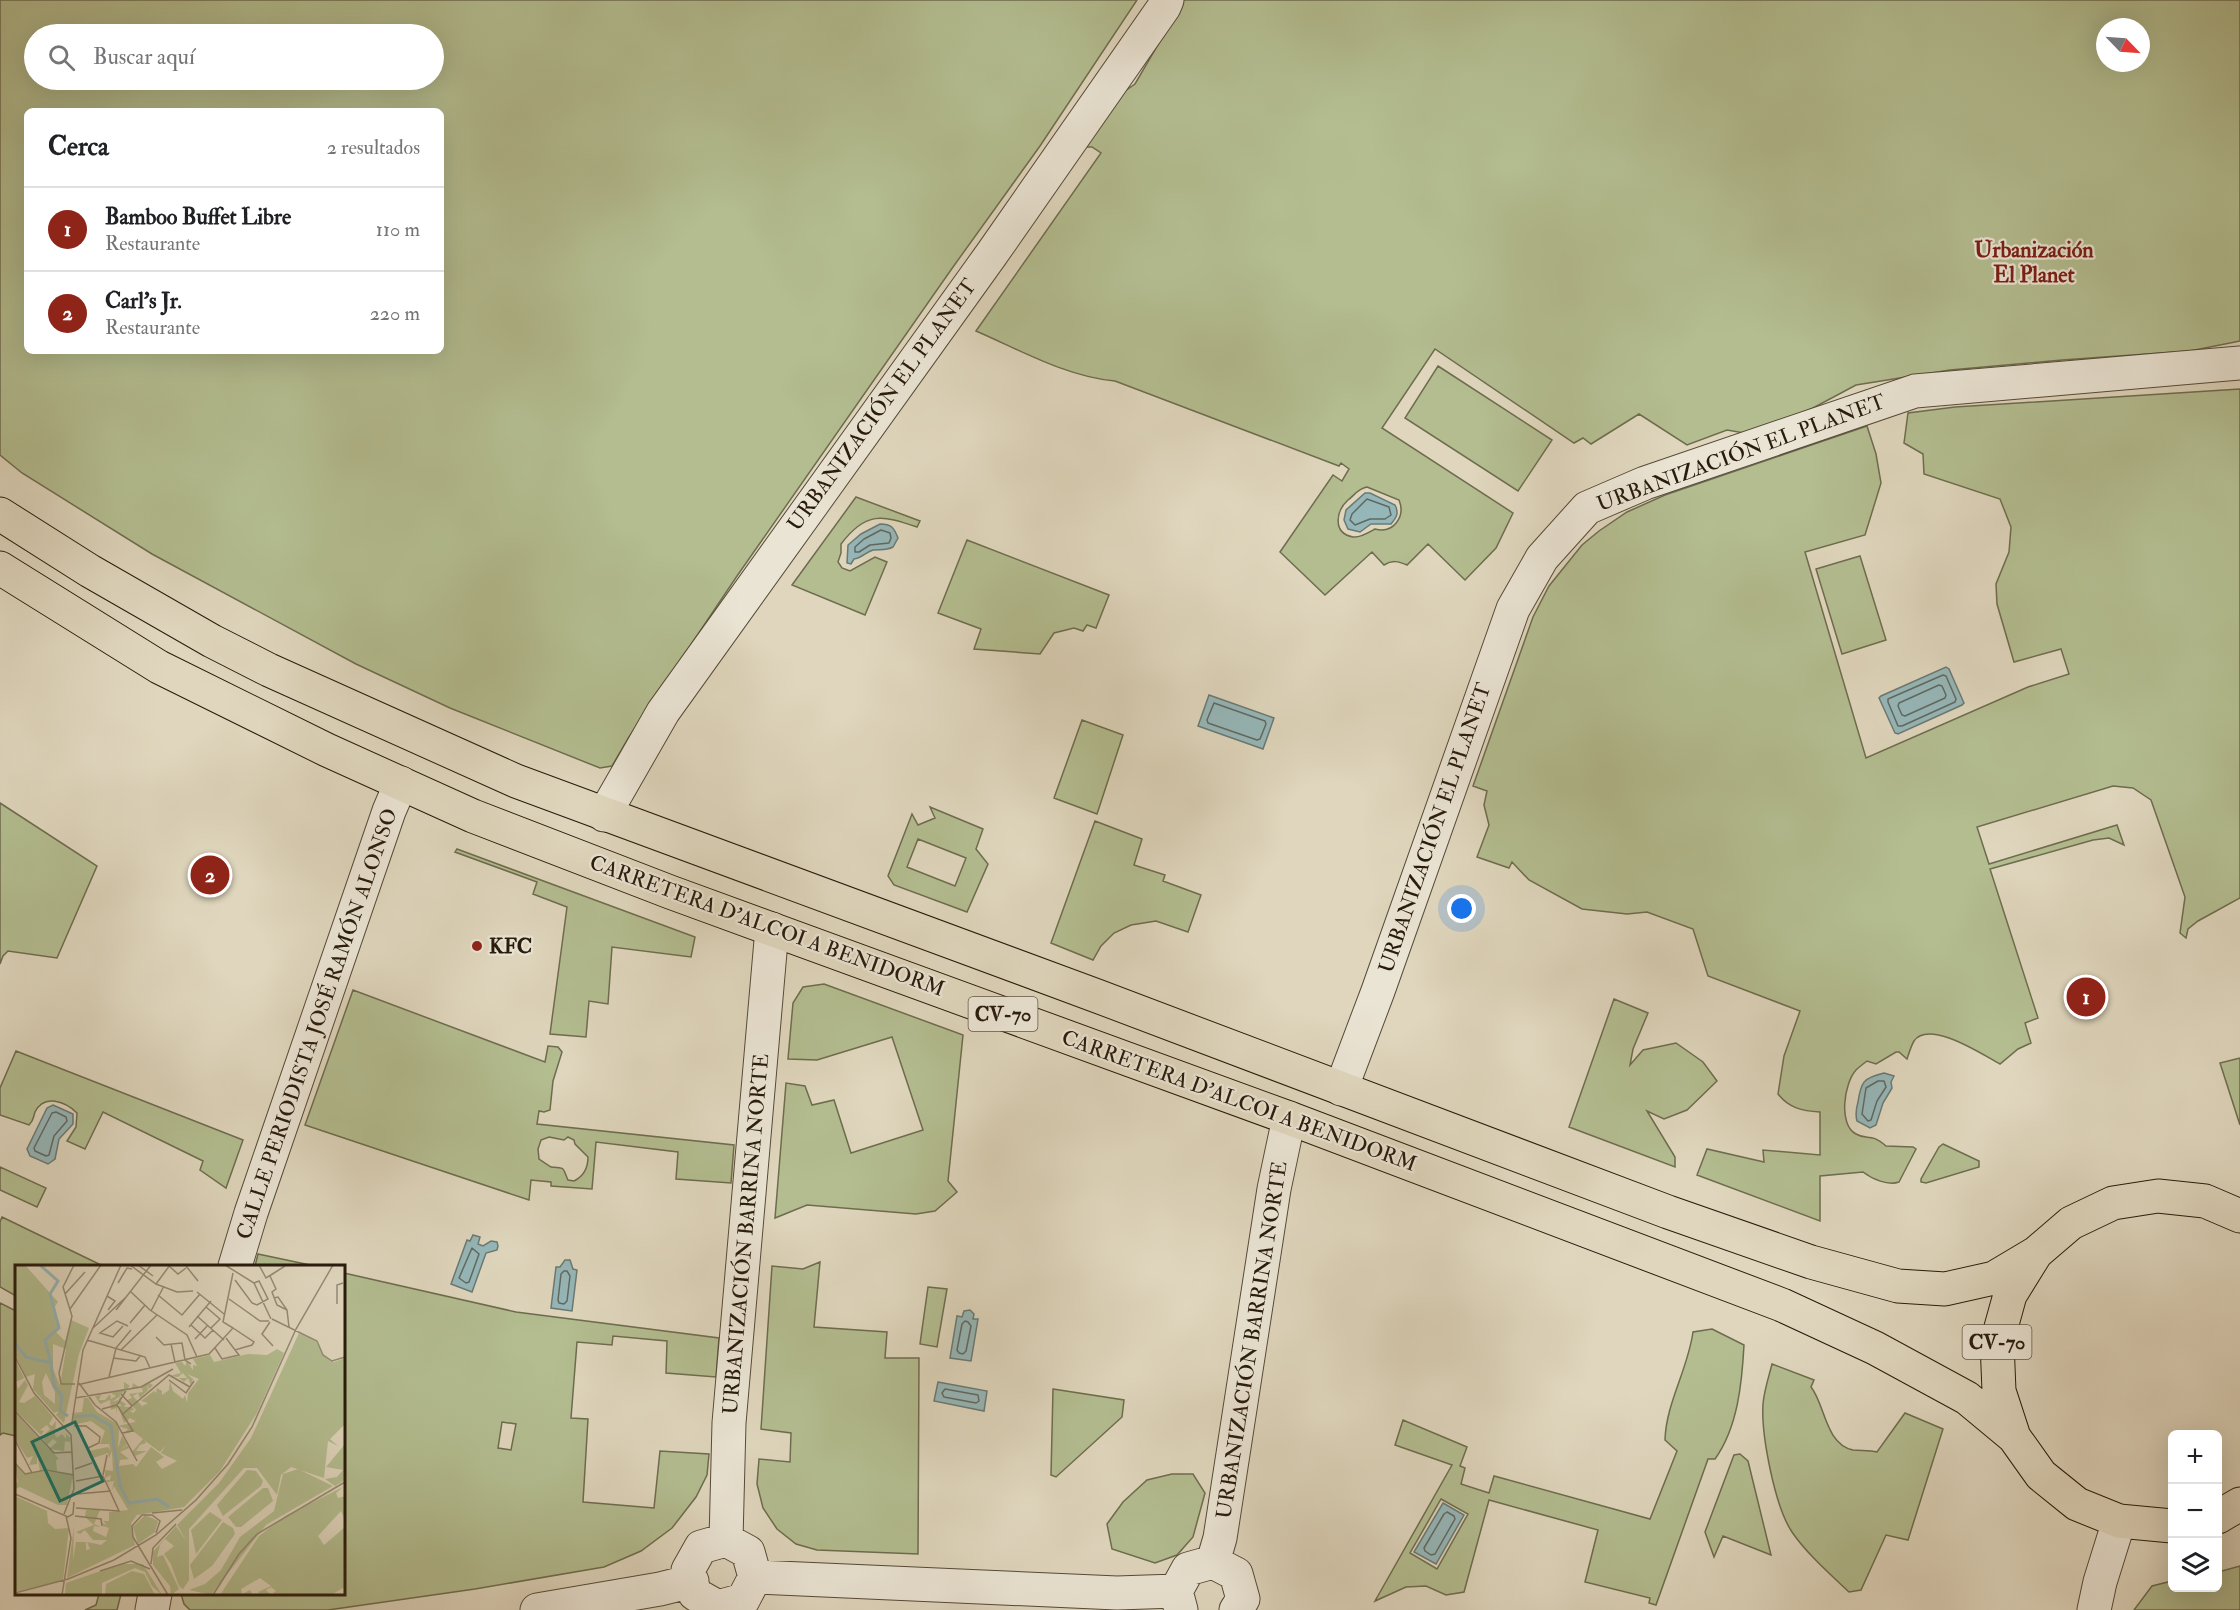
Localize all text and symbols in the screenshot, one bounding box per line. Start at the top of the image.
north arrow [2096,18,2150,72]
search box [24,24,444,90]
icon: search [45,41,78,74]
text: Buscar aquí [93,43,195,71]
text: Cerca [48,131,109,163]
text: 2 resultados [327,135,420,160]
text: Bamboo Buffet Libre [105,203,291,231]
text: 1 [64,217,71,242]
text: 110 m [376,217,420,242]
text: Restaurante [105,231,200,256]
district label: Urbanización El Planet [1974,236,2094,289]
street label: URBANIZACIÓN EL PLANET [781,273,983,536]
text: Carl's Jr. [105,287,182,315]
text: 2 [62,301,73,326]
text: 220 m [370,301,420,326]
text: Restaurante [105,315,200,340]
street label: URBANIZACIÓN EL PLANET [1593,388,1889,518]
street label: URBANIZACIÓN EL PLANET [1373,679,1498,977]
street label: CALLE PERIODISTA JOSÉ RAMÓN ALONSO [230,805,404,1243]
street label: CARRETERA D'ALCOI A BENIDORM [586,849,948,1003]
pin: 2 [190,852,230,898]
your location [1447,894,1476,923]
place label: KFC [489,933,532,960]
marker: KFC [470,939,484,953]
pin: 1 [2066,974,2106,1020]
road number: CV-70 [968,997,1038,1031]
street label: CARRETERA D'ALCOI A BENIDORM [1058,1024,1420,1178]
street label: URBANIZACIÓN BARRINA NORTE [717,1052,775,1416]
street label: URBANIZACIÓN BARRINA NORTE [1210,1159,1294,1521]
inset map [15,1265,345,1595]
road number: CV-70 [1962,1325,2032,1359]
map controls [2168,1430,2222,1592]
button: + [2168,1430,2222,1484]
button: − [2168,1484,2222,1538]
button: layers [2168,1538,2222,1592]

